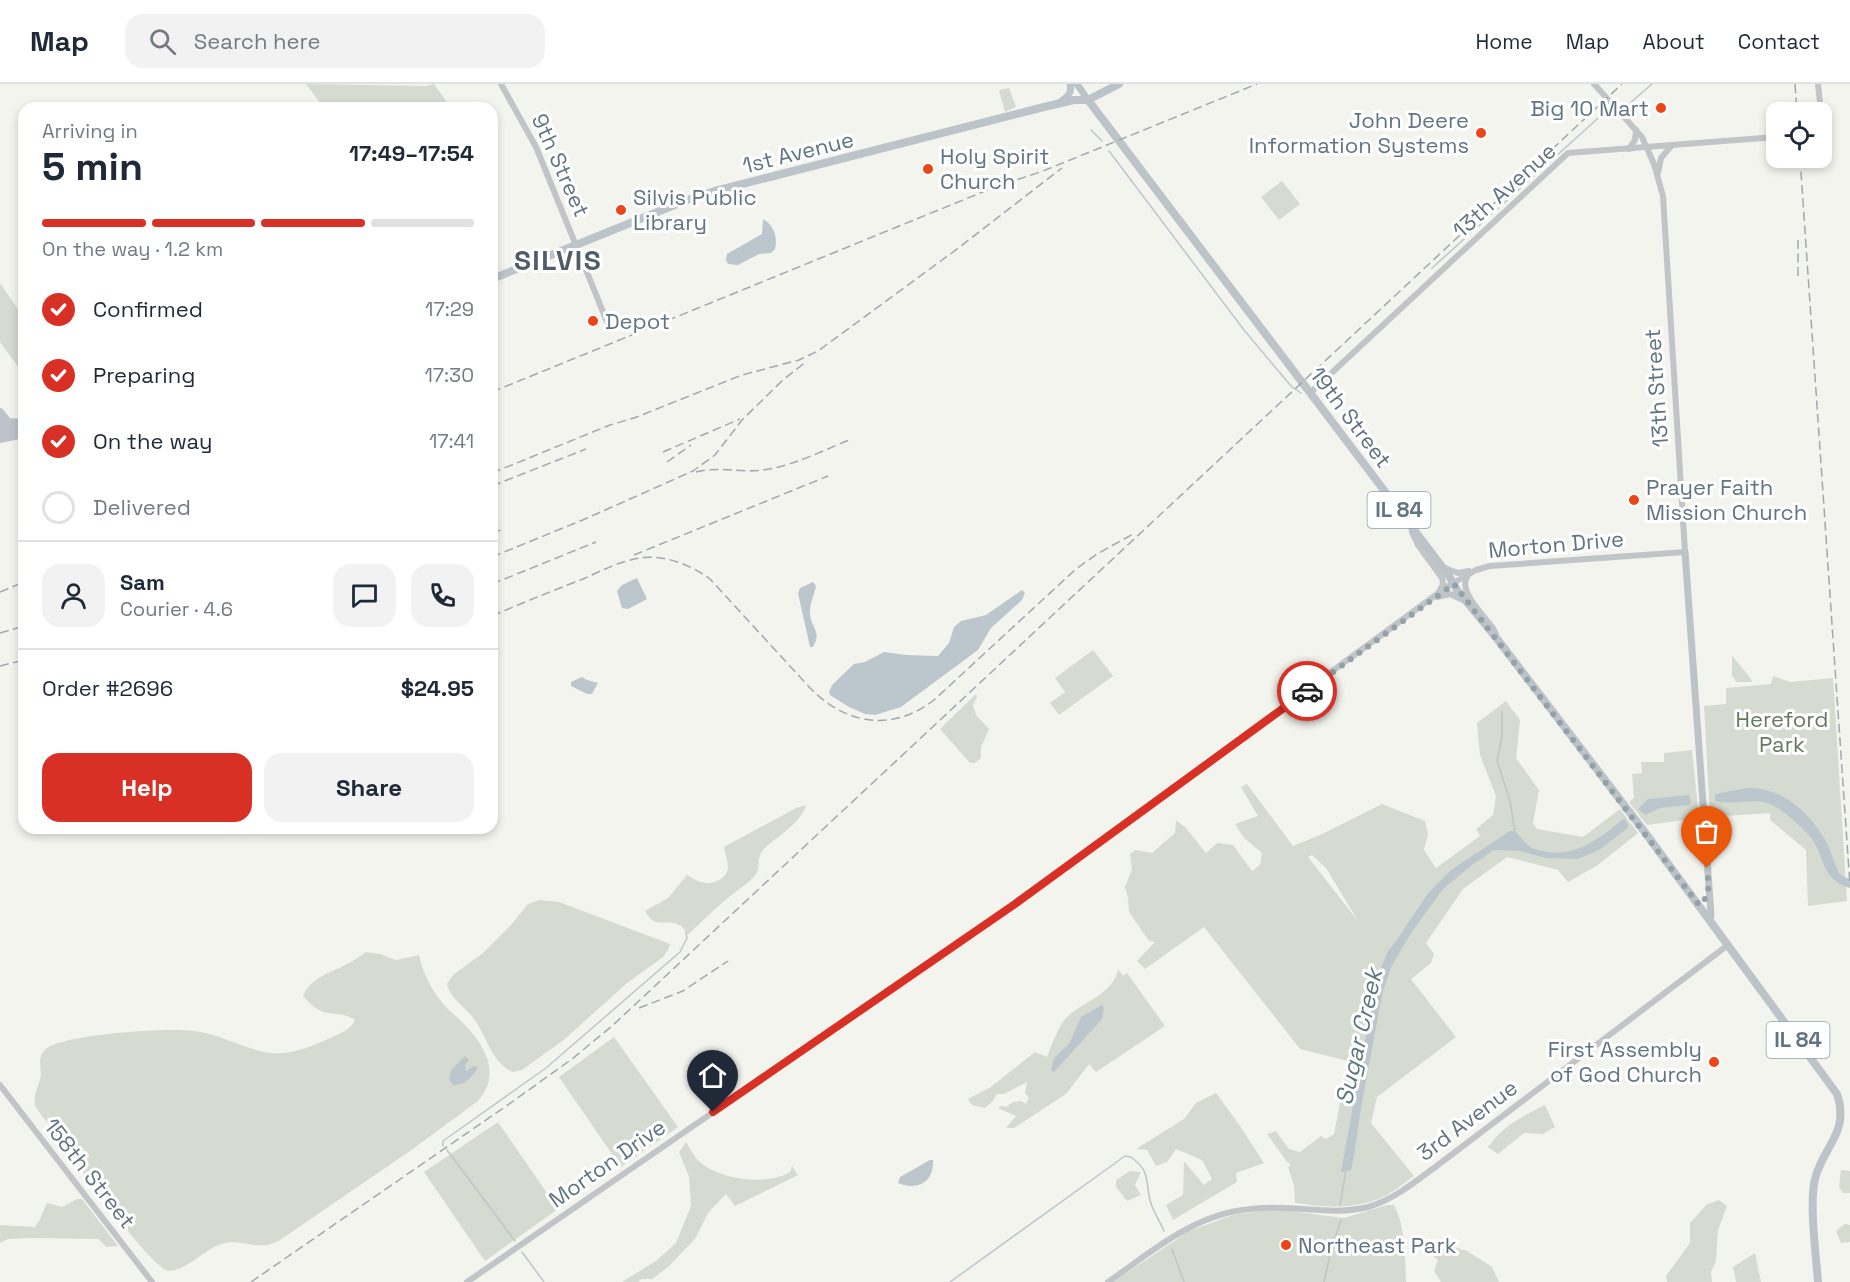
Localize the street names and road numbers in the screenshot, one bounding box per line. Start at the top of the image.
street label: 9th Street [526,109,596,221]
street label: 1st Avenue [739,125,857,179]
street label: 13th Avenue [1447,136,1561,244]
street label: 13th Street [1638,328,1674,448]
street label: 19th Street [1304,361,1398,473]
road number: IL 84 [1368,492,1430,528]
street label: Morton Drive [1487,524,1625,564]
road number: IL 84 [1766,1022,1830,1058]
street label: 3rd Avenue [1411,1073,1523,1167]
street label: 158th Street [38,1112,142,1234]
street label: Morton Drive [543,1113,671,1213]

